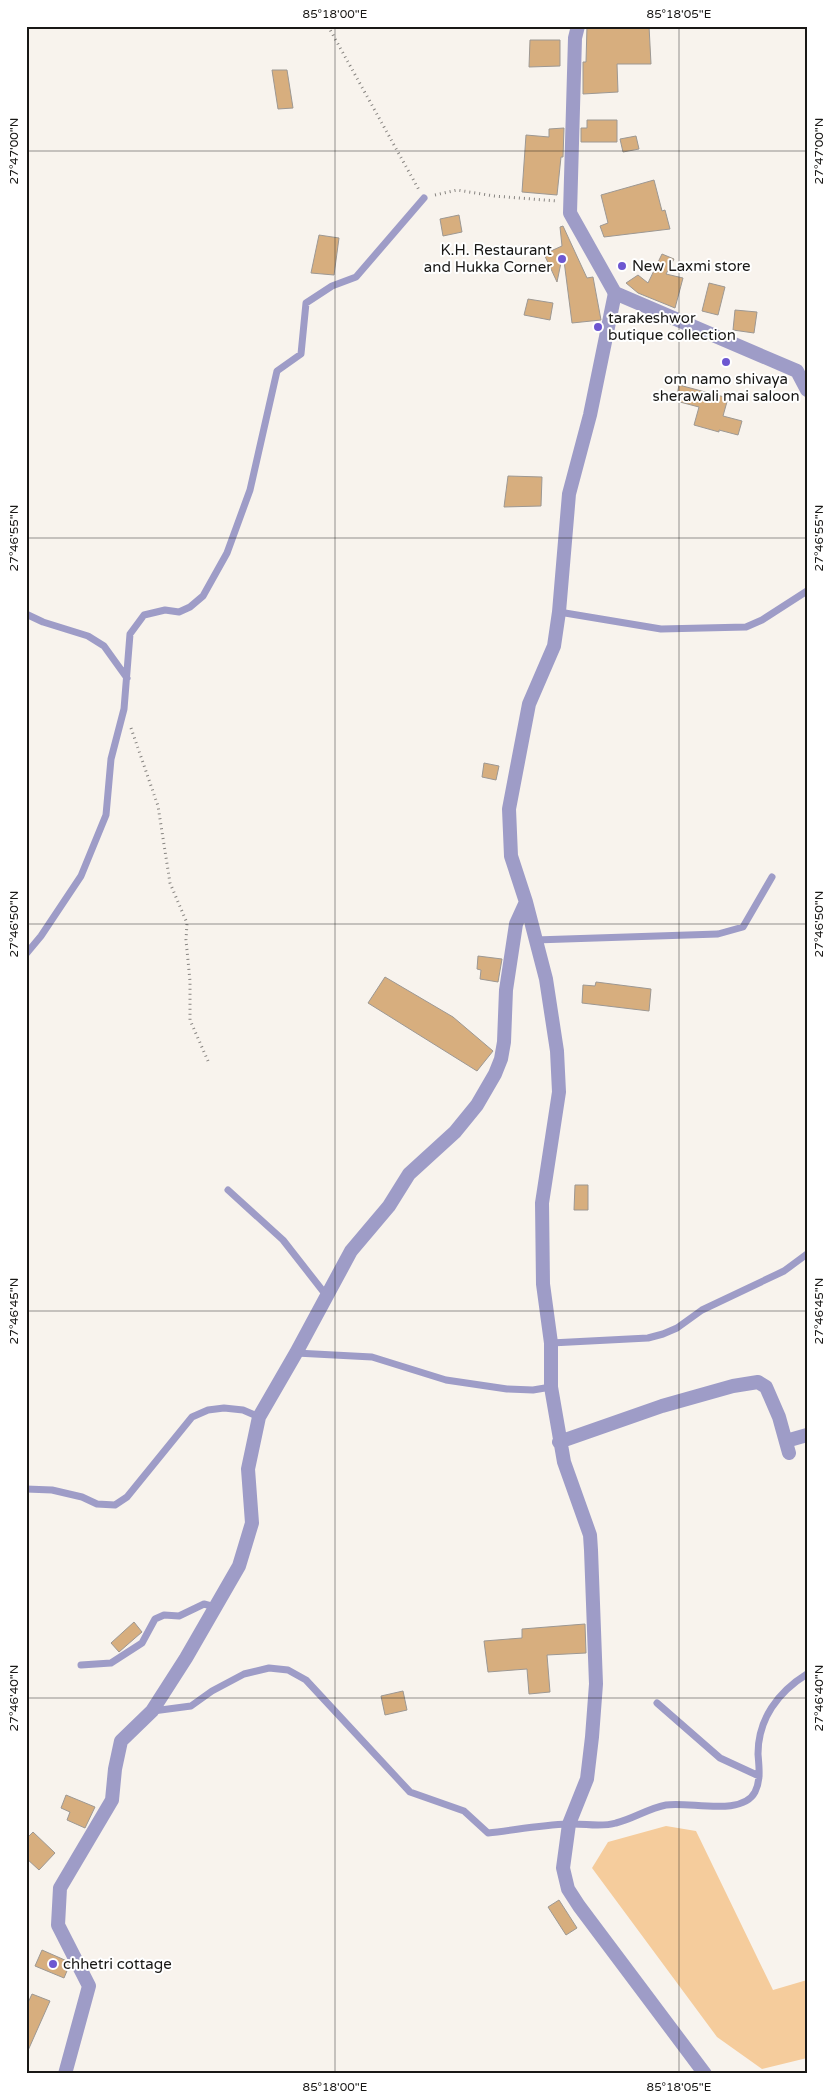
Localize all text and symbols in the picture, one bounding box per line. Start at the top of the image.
text: 85°18'00"E [303,7,368,21]
text: 85°18'05"E [647,7,712,21]
text: 27°47'00"N [7,118,21,184]
text: 27°47'00"N [812,118,826,184]
place label: K.H. Restaurant and Hukka Corner [424,241,552,276]
marker: K.H. Restaurant and Hukka Corner [556,253,568,265]
place label: New Laxmi store [632,257,751,275]
marker: New Laxmi store [616,260,628,272]
place label: tarakeshwor butique collection [608,309,736,344]
marker: tarakeshwor butique collection [592,321,604,333]
marker: om namo shivaya sherawali mai saloon [720,356,732,368]
place label: om namo shivaya sherawali mai saloon [652,370,800,405]
text: 27°46'55"N [7,505,21,571]
text: 27°46'55"N [812,505,826,571]
text: 27°46'50"N [7,891,21,957]
text: 27°46'50"N [812,891,826,957]
text: 27°46'45"N [7,1278,21,1344]
text: 27°46'45"N [812,1278,826,1344]
text: 27°46'40"N [7,1665,21,1731]
text: 27°46'40"N [812,1665,826,1731]
place label: chhetri cottage [63,1955,172,1973]
marker: chhetri cottage [47,1958,59,1970]
text: 85°18'00"E [303,2080,368,2094]
text: 85°18'05"E [647,2080,712,2094]

